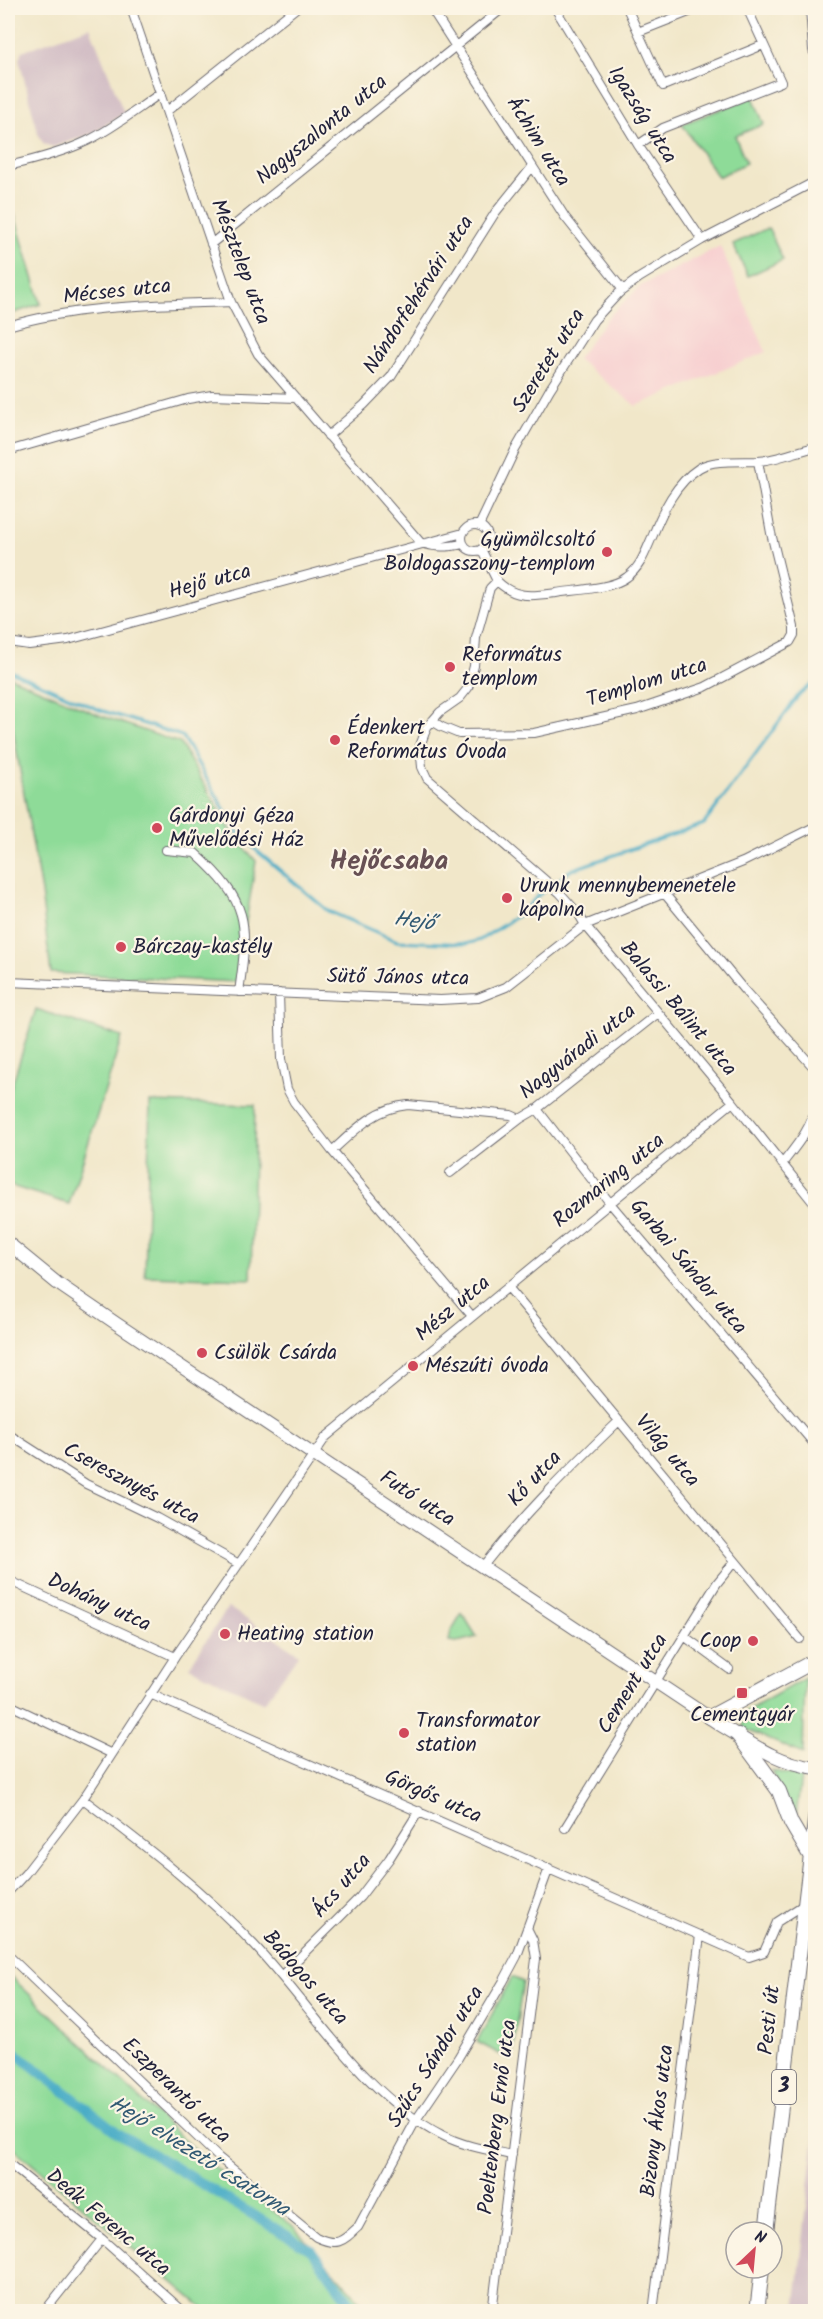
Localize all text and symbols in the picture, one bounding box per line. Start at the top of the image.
street label: Igazság utca [599,60,685,170]
street label: Nagyszalonta utca [249,66,395,194]
street label: Áchim utca [497,90,579,194]
street label: Mésztelep utca [201,194,279,330]
street label: Nándorfehérvári utca [355,209,483,381]
street label: Mécses utca [61,270,173,314]
street label: Szeretet utca [504,302,594,420]
place label: Gyümölcsoltó Boldogasszony-templom [384,524,596,581]
marker: Gyümölcsoltó Boldogasszony-templom [600,545,614,559]
street label: Hejő utca [165,555,255,609]
place label: Református templom [462,639,562,696]
street label: Templom utca [583,649,711,717]
marker: Református templom [443,660,457,674]
place label: Édenkert Református Óvoda [347,712,507,769]
marker: Édenkert Református Óvoda [328,733,342,747]
place label: Gárdonyi Géza Művelődési Ház [169,800,304,857]
marker: Gárdonyi Géza Művelődési Ház [150,821,164,835]
district label: Hejőcsaba [330,840,448,883]
place label: Urunk mennybemenetele kápolna [519,870,736,927]
marker: Urunk mennybemenetele kápolna [500,891,514,905]
water label: Hejő [392,902,442,943]
place label: Bárczay-kastély [133,931,272,964]
street label: Balassi Bálint utca [611,934,745,1084]
marker: Bárczay-kastély [114,940,128,954]
street label: Sütő János utca [326,960,470,996]
street label: Nagyváradi utca [512,996,644,1108]
street label: Rozmaring utca [546,1125,672,1237]
street label: Garbai Sándor utca [621,1192,755,1342]
street label: Mész utca [408,1268,498,1350]
place label: Csülök Csárda [214,1337,337,1370]
marker: Csülök Csárda [195,1346,209,1360]
place label: Mészúti óvoda [425,1350,549,1383]
marker: Mészúti óvoda [406,1359,420,1373]
street label: Világ utca [626,1407,708,1495]
street label: Cseresznyés utca [57,1434,205,1534]
street label: Kő utca [500,1443,570,1515]
street label: Futó utca [373,1462,461,1536]
street label: Dohány utca [42,1565,156,1641]
place label: Heating station [237,1618,374,1651]
place label: Coop [699,1625,741,1658]
marker: Heating station [218,1627,232,1641]
street label: Cement utca [589,1627,677,1741]
marker: Coop [746,1634,760,1648]
marker: Cementgyár [735,1686,749,1700]
place label: Cementgyár [690,1699,795,1732]
place label: Transformator station [416,1705,541,1762]
marker: Transformator station [397,1726,411,1740]
street label: Görgős utca [379,1761,487,1833]
street label: Ács utca [304,1846,380,1926]
street label: Bádogos utca [254,1923,356,2033]
street label: Szűcs Sándor utca [379,1979,493,2135]
street label: Pesti út [750,1983,790,2056]
street label: Poeltenberg Ernő utca [470,2018,526,2216]
street label: Eszperantó utca [114,2030,238,2152]
street label: Bizony Ákos utca [632,2043,684,2199]
road number: 3 [772,2070,796,2104]
water label: Hejő elvezető csatorna [102,2087,298,2228]
street label: Deák Ferenc utca [38,2161,178,2285]
north arrow [724,2220,784,2280]
text: N [750,2224,770,2251]

